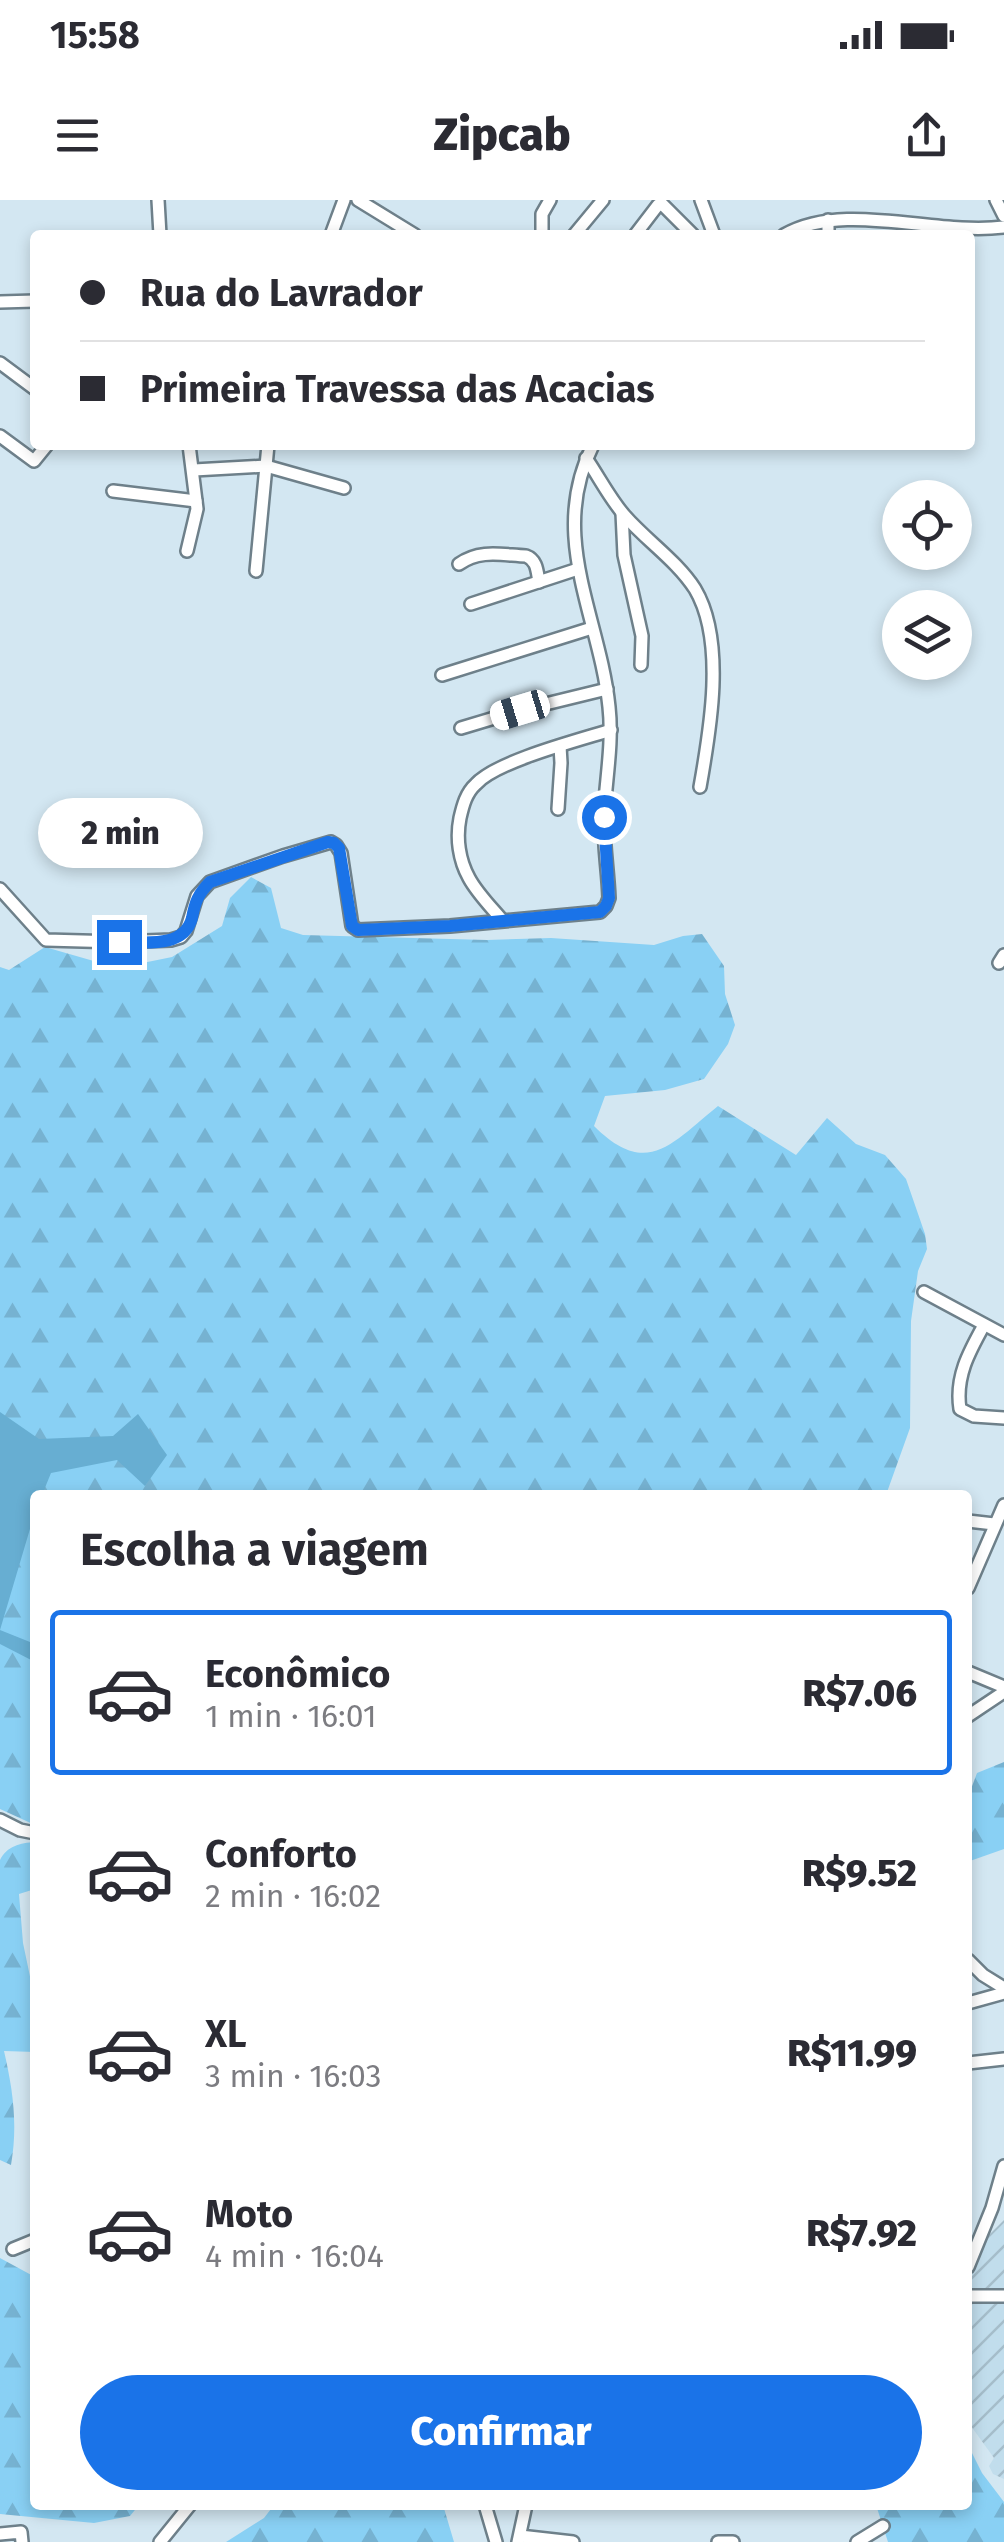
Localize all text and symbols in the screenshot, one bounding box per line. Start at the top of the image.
text: 15:58 [50,12,140,58]
icon: menu [50,108,105,163]
text: Zipcab [433,108,571,162]
icon: share [899,108,954,163]
text: Rua do Lavrador [140,270,423,316]
text: Primeira Travessa das Acacias [140,366,655,412]
map controls [882,480,972,680]
button: locate [882,480,972,570]
button: layers [882,590,972,680]
car [487,687,553,733]
route start [582,795,627,840]
callout: 2 min [36,797,202,867]
text: 2 min [81,814,160,852]
route end [97,920,142,965]
text: Escolha a viagem [80,1523,429,1577]
icon: car [85,1648,175,1738]
text: Econômico [205,1651,390,1697]
text: R$7.06 [802,1670,917,1716]
text: 1 min · 16:01 [205,1697,377,1735]
icon: car [85,1828,175,1918]
text: Conforto [205,1831,357,1877]
text: R$9.52 [802,1850,917,1896]
text: 2 min · 16:02 [205,1877,381,1915]
icon: car [85,2008,175,2098]
text: XL [205,2011,247,2057]
text: R$11.99 [787,2030,917,2076]
text: 3 min · 16:03 [205,2057,381,2095]
icon: car [85,2188,175,2278]
text: Moto [205,2191,293,2237]
text: R$7.92 [806,2210,917,2256]
text: 4 min · 16:04 [205,2237,384,2275]
button: Confirmar [80,2375,922,2490]

